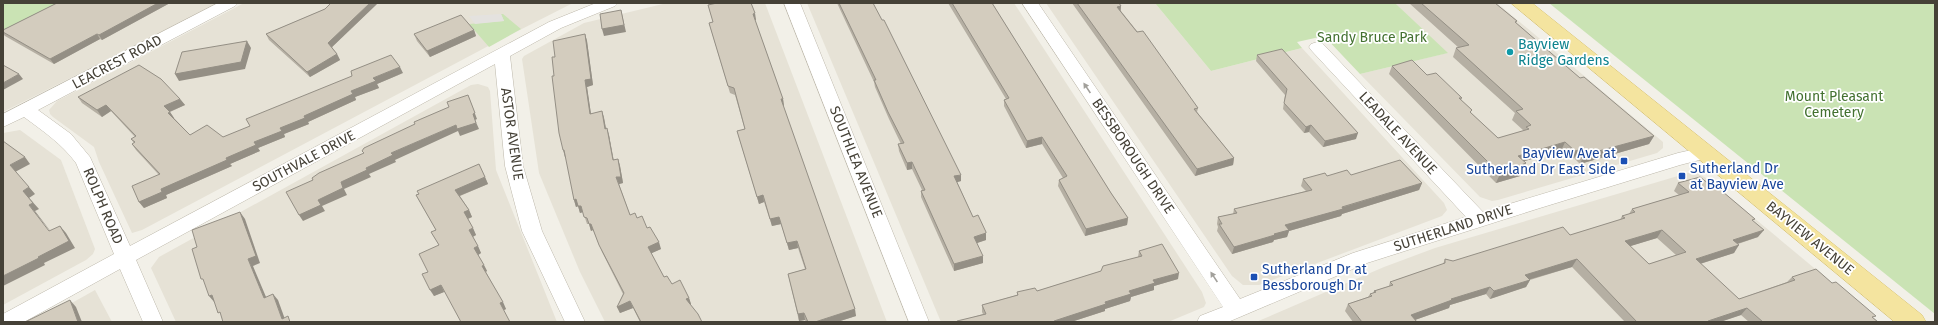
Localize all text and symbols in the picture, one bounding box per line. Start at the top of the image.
park label: Sandy Bruce Park [1317,29,1428,46]
street label: LEACREST ROAD [69,31,165,93]
place label: Bayview Ridge Gardens [1518,36,1610,69]
marker: Bayview Ridge Gardens [1505,47,1515,57]
one-way arrow [1083,83,1091,93]
street label: ASTOR AVENUE [497,87,527,181]
street label: LEADALE AVENUE [1355,88,1441,178]
park label: Mount Pleasant Cemetery [1785,88,1884,121]
street label: BESSBOROUGH DRIVE [1088,95,1178,217]
street label: SOUTHLEA AVENUE [826,104,886,220]
street label: SOUTHVALE DRIVE [250,127,358,195]
place label: Bayview Ave at Sutherland Dr East Side [1466,145,1617,178]
marker: Bayview Ave at Sutherland Dr East Side [1619,156,1629,166]
place label: Sutherland Dr at Bayview Ave [1690,160,1784,193]
street label: ROLPH ROAD [79,165,127,247]
marker: Sutherland Dr at Bayview Ave [1677,171,1687,181]
street label: BAYVIEW AVENUE [1763,198,1857,278]
street label: SUTHERLAND DRIVE [1392,201,1514,255]
place label: Sutherland Dr at Bessborough Dr [1262,261,1368,294]
one-way arrow [1210,272,1218,283]
marker: Sutherland Dr at Bessborough Dr [1249,272,1259,282]

